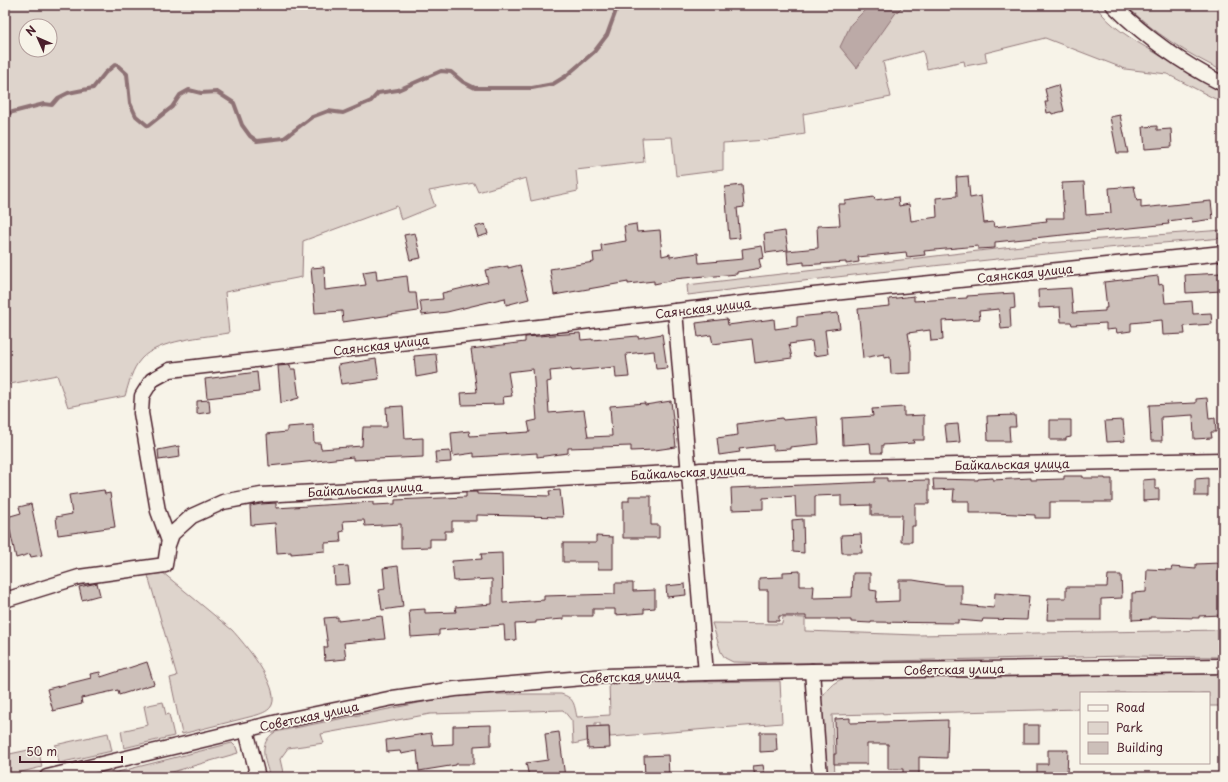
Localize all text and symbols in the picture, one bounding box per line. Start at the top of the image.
north arrow [18,18,58,58]
text: N [21,21,40,40]
street label: Саянская улица [976,259,1074,287]
street label: Саянская улица [654,293,753,323]
street label: Саянская улица [332,330,431,360]
street label: Байкальская улица [954,454,1070,474]
street label: Байкальская улица [630,460,746,484]
street label: Байкальская улица [307,477,423,501]
street label: Советская улица [903,659,1005,679]
street label: Советская улица [579,664,681,688]
legend [1080,692,1210,764]
street label: Советская улица [258,697,361,735]
text: Road [1116,698,1145,716]
text: Park [1116,718,1143,736]
scale bar [20,738,122,764]
text: Building [1116,738,1163,756]
text: 50 m [26,742,57,760]

